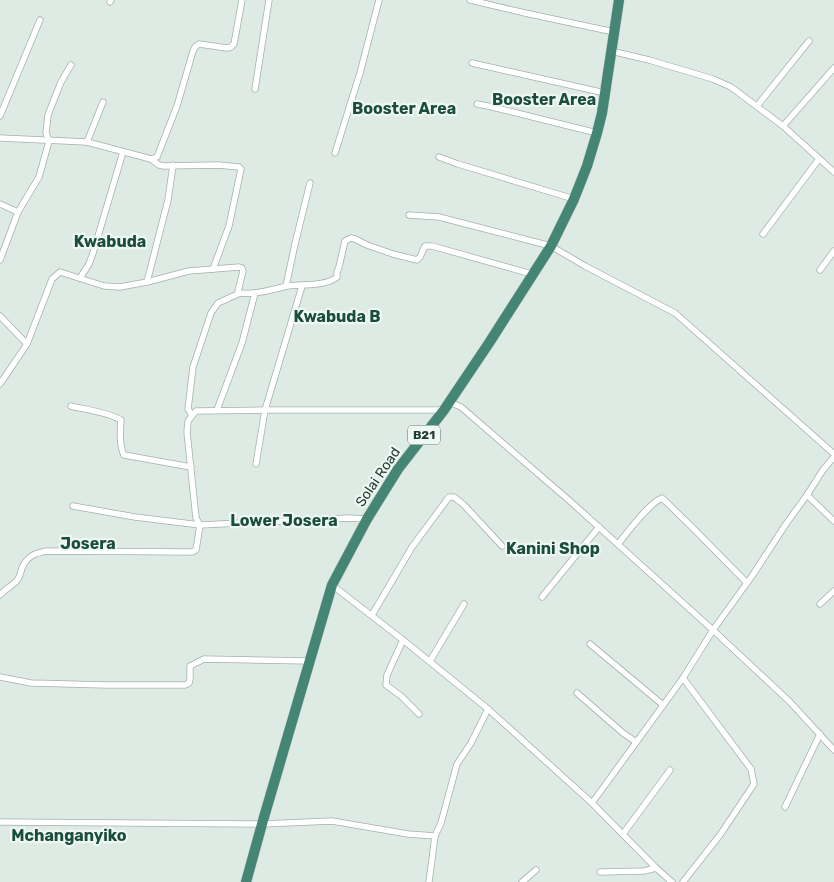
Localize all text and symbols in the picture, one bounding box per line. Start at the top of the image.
district label: Booster Area [492,90,596,109]
district label: Booster Area [352,99,456,118]
district label: Kwabuda [74,232,146,251]
district label: Kwabuda B [293,307,381,326]
road number: B21 [408,426,440,444]
street label: Solai Road [352,444,404,510]
district label: Lower Josera [230,511,338,530]
district label: Josera [60,534,116,553]
district label: Kanini Shop [506,539,600,558]
district label: Mchanganyiko [11,826,127,845]

